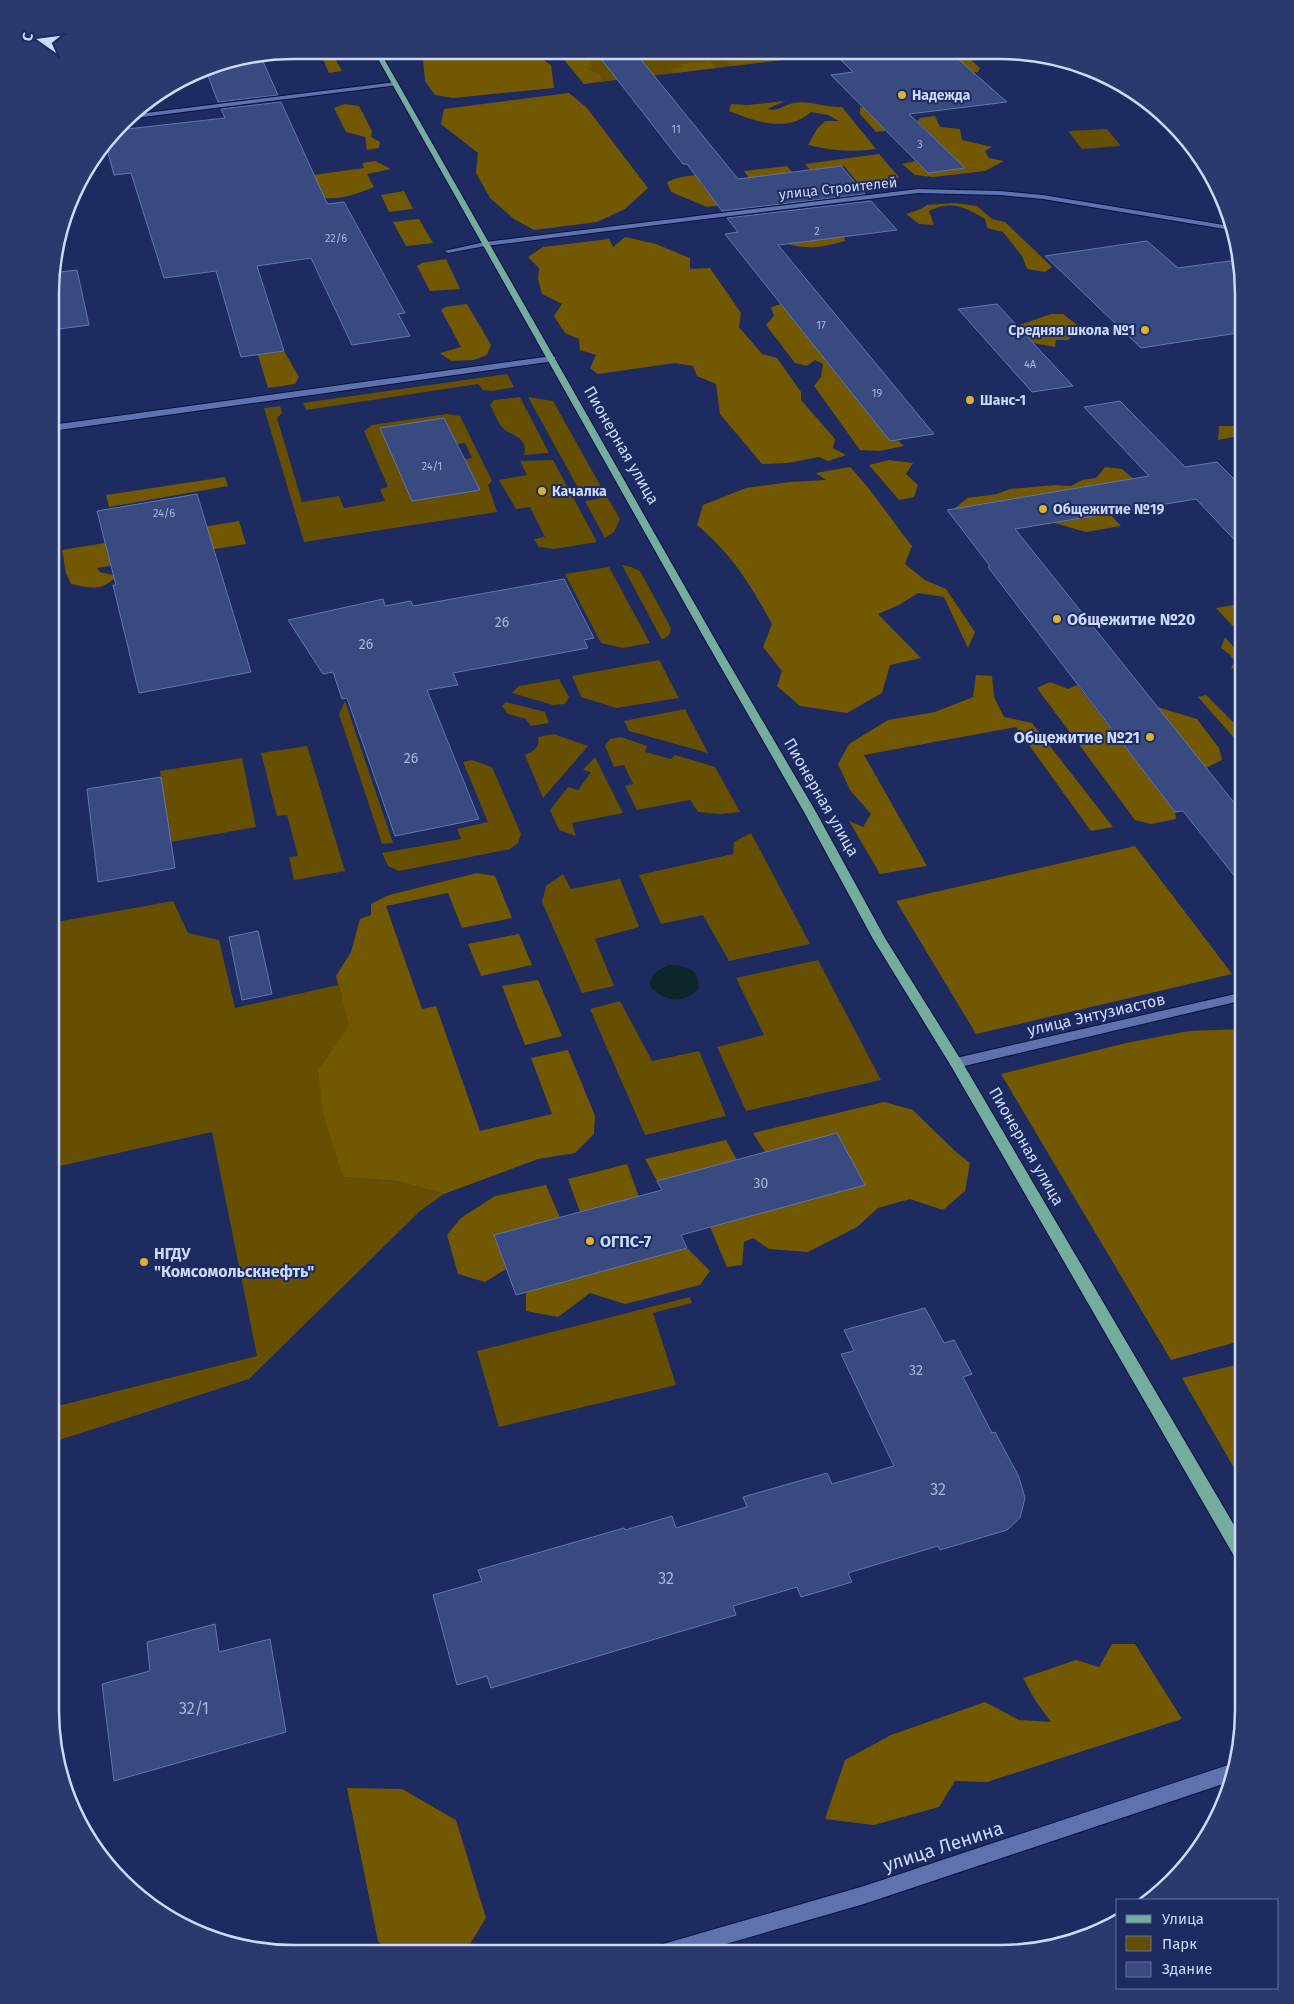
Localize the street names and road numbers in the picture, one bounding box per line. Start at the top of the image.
street label: улица Строителей [778,174,898,203]
street label: Пионерная улица [580,383,663,508]
street label: Пионерная улица [780,735,863,860]
street label: улица Энтузиастов [1025,989,1167,1040]
street label: Пионерная улица [985,1084,1068,1209]
street label: улица Ленина [880,1816,1006,1877]

